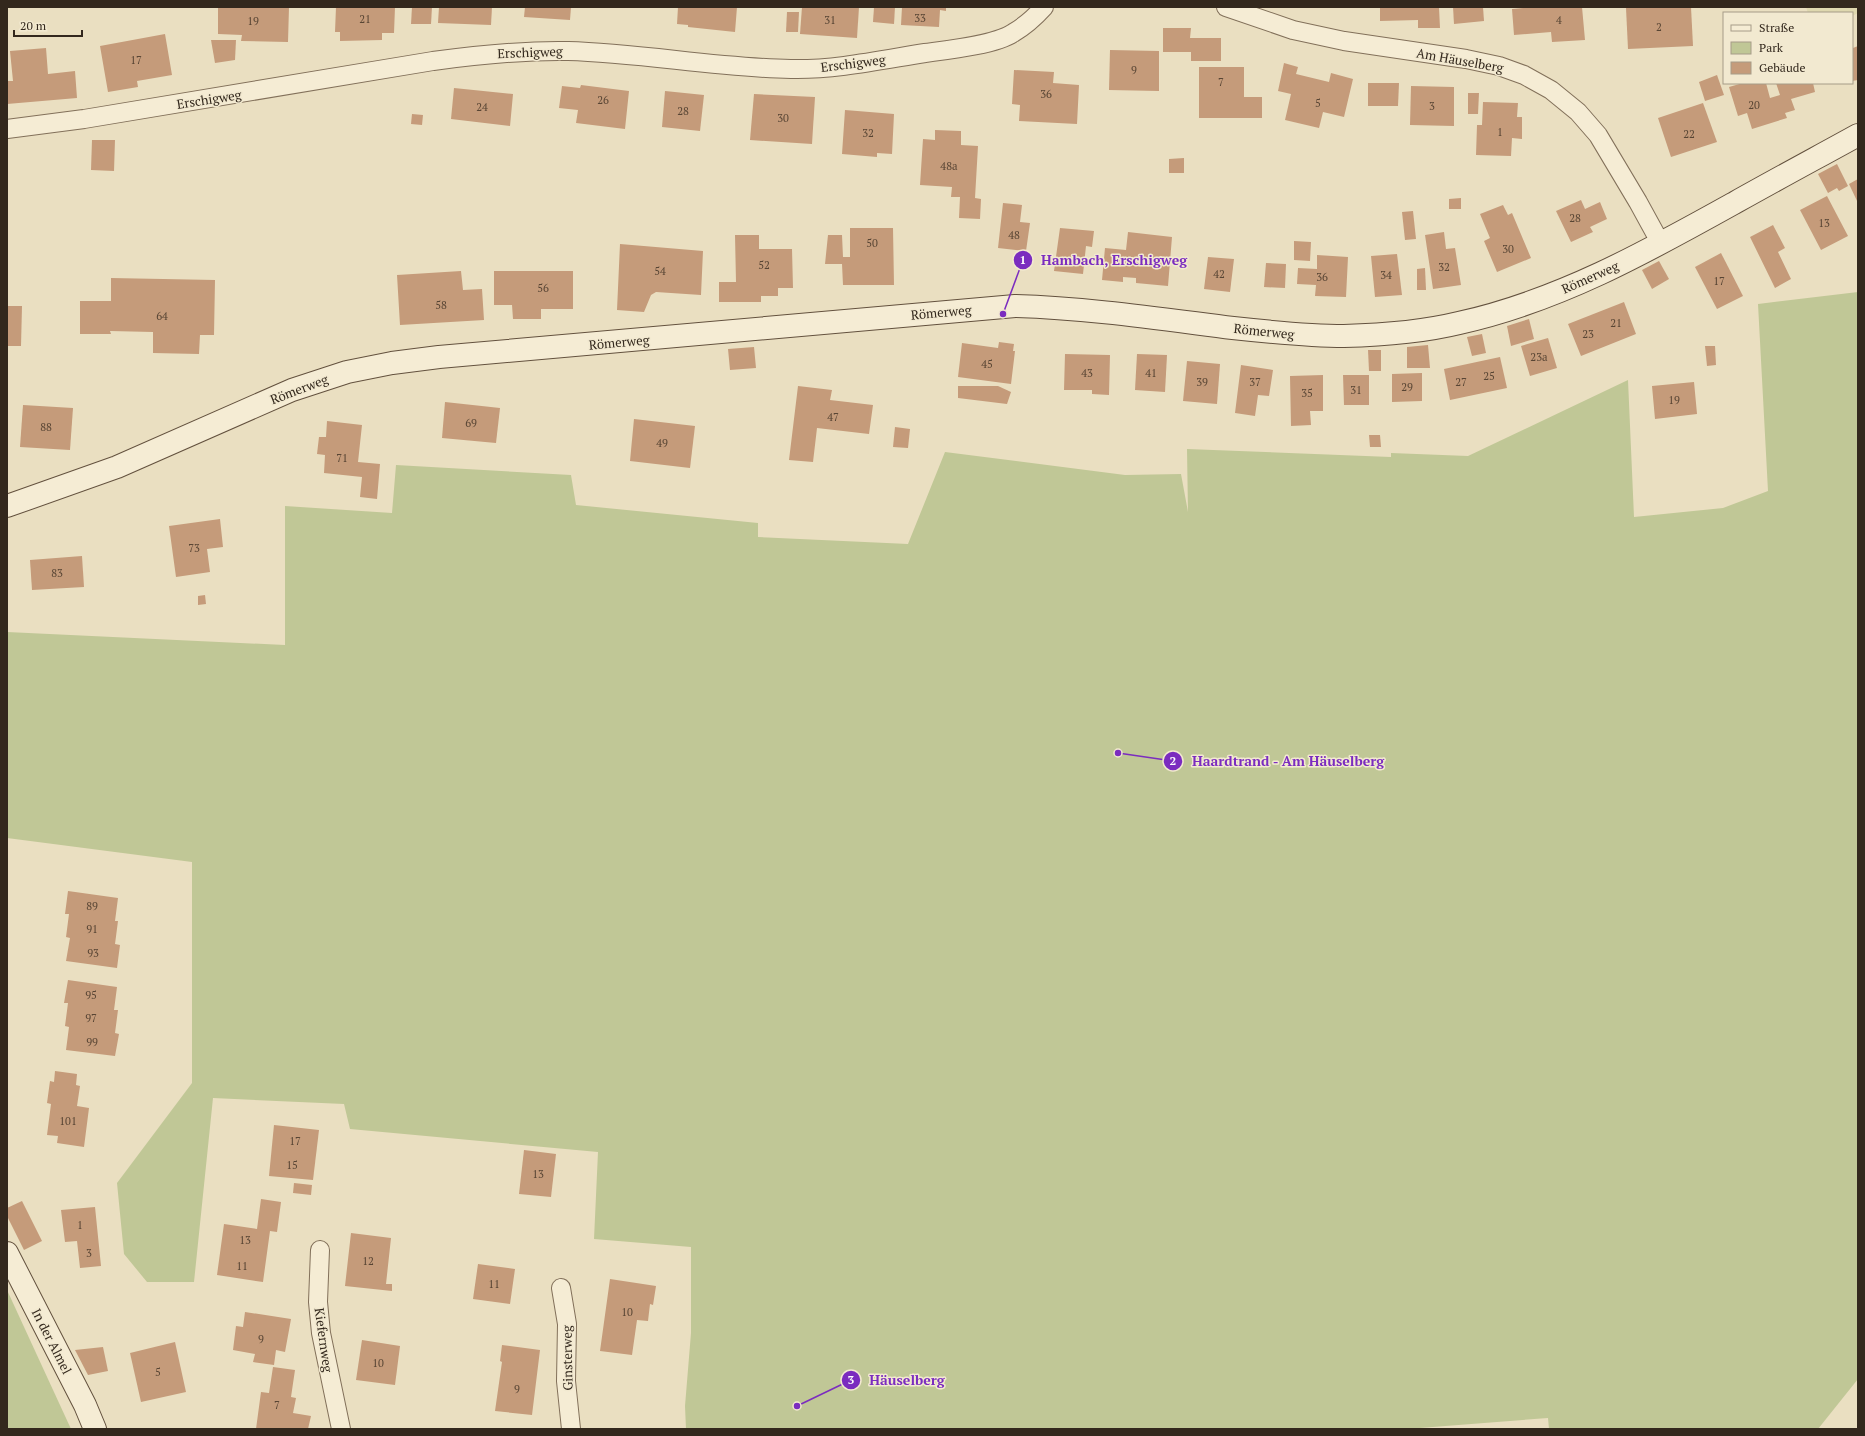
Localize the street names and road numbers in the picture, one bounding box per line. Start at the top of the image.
street label: Erschigweg [497,42,563,62]
street label: Am Häuselberg [1415,43,1505,77]
street label: Erschigweg [819,50,887,76]
street label: Erschigweg [175,85,243,113]
street label: Römerweg [1559,256,1622,298]
street label: Römerweg [910,300,972,324]
street label: Römerweg [1233,319,1295,343]
street label: Römerweg [588,330,650,354]
street label: Römerweg [267,370,331,408]
street label: In der Almel [28,1305,76,1377]
street label: Kiefernweg [311,1307,337,1374]
street label: Ginsterweg [557,1325,577,1391]

